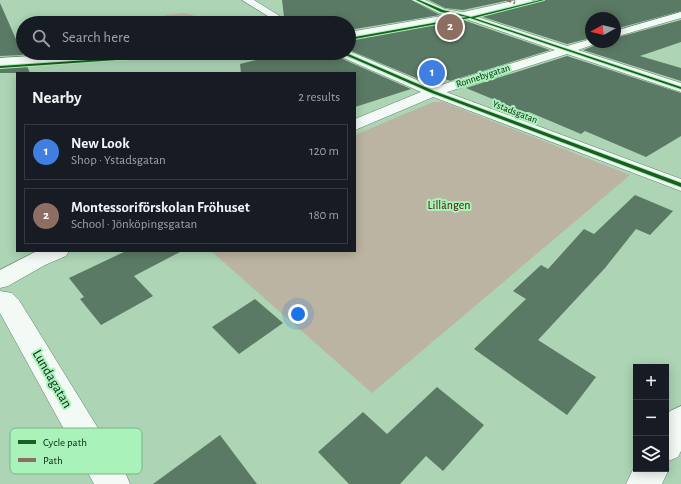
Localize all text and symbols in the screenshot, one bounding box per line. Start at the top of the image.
pin: 2 [437,12,463,42]
north arrow [585,12,621,48]
search box [16,16,356,60]
icon: search [30,27,52,49]
text: Search here [62,30,130,45]
pin: 1 [419,58,445,88]
street label: Ronnebygatan [455,63,511,89]
text: Nearby [32,89,82,106]
text: 2 results [298,91,340,104]
street label: Ystadsgatan [491,99,539,125]
text: New Look [71,136,130,151]
text: 1 [44,145,48,158]
text: 120 m [309,145,339,158]
text: Shop · Ystadsgatan [71,154,166,167]
park label: Lillängen [427,199,471,211]
text: Montessoriförskolan Fröhuset [71,200,250,215]
text: 2 [43,209,49,222]
text: 180 m [309,209,339,222]
text: School · Jönköpingsgatan [71,218,197,231]
your location [288,304,308,324]
street label: Lundagatan [30,347,74,411]
map controls [633,364,669,472]
button: + [633,364,669,400]
button: − [633,400,669,436]
legend [10,428,142,474]
button: layers [633,436,669,472]
text: Cycle path [43,437,87,448]
text: Path [43,455,63,466]

